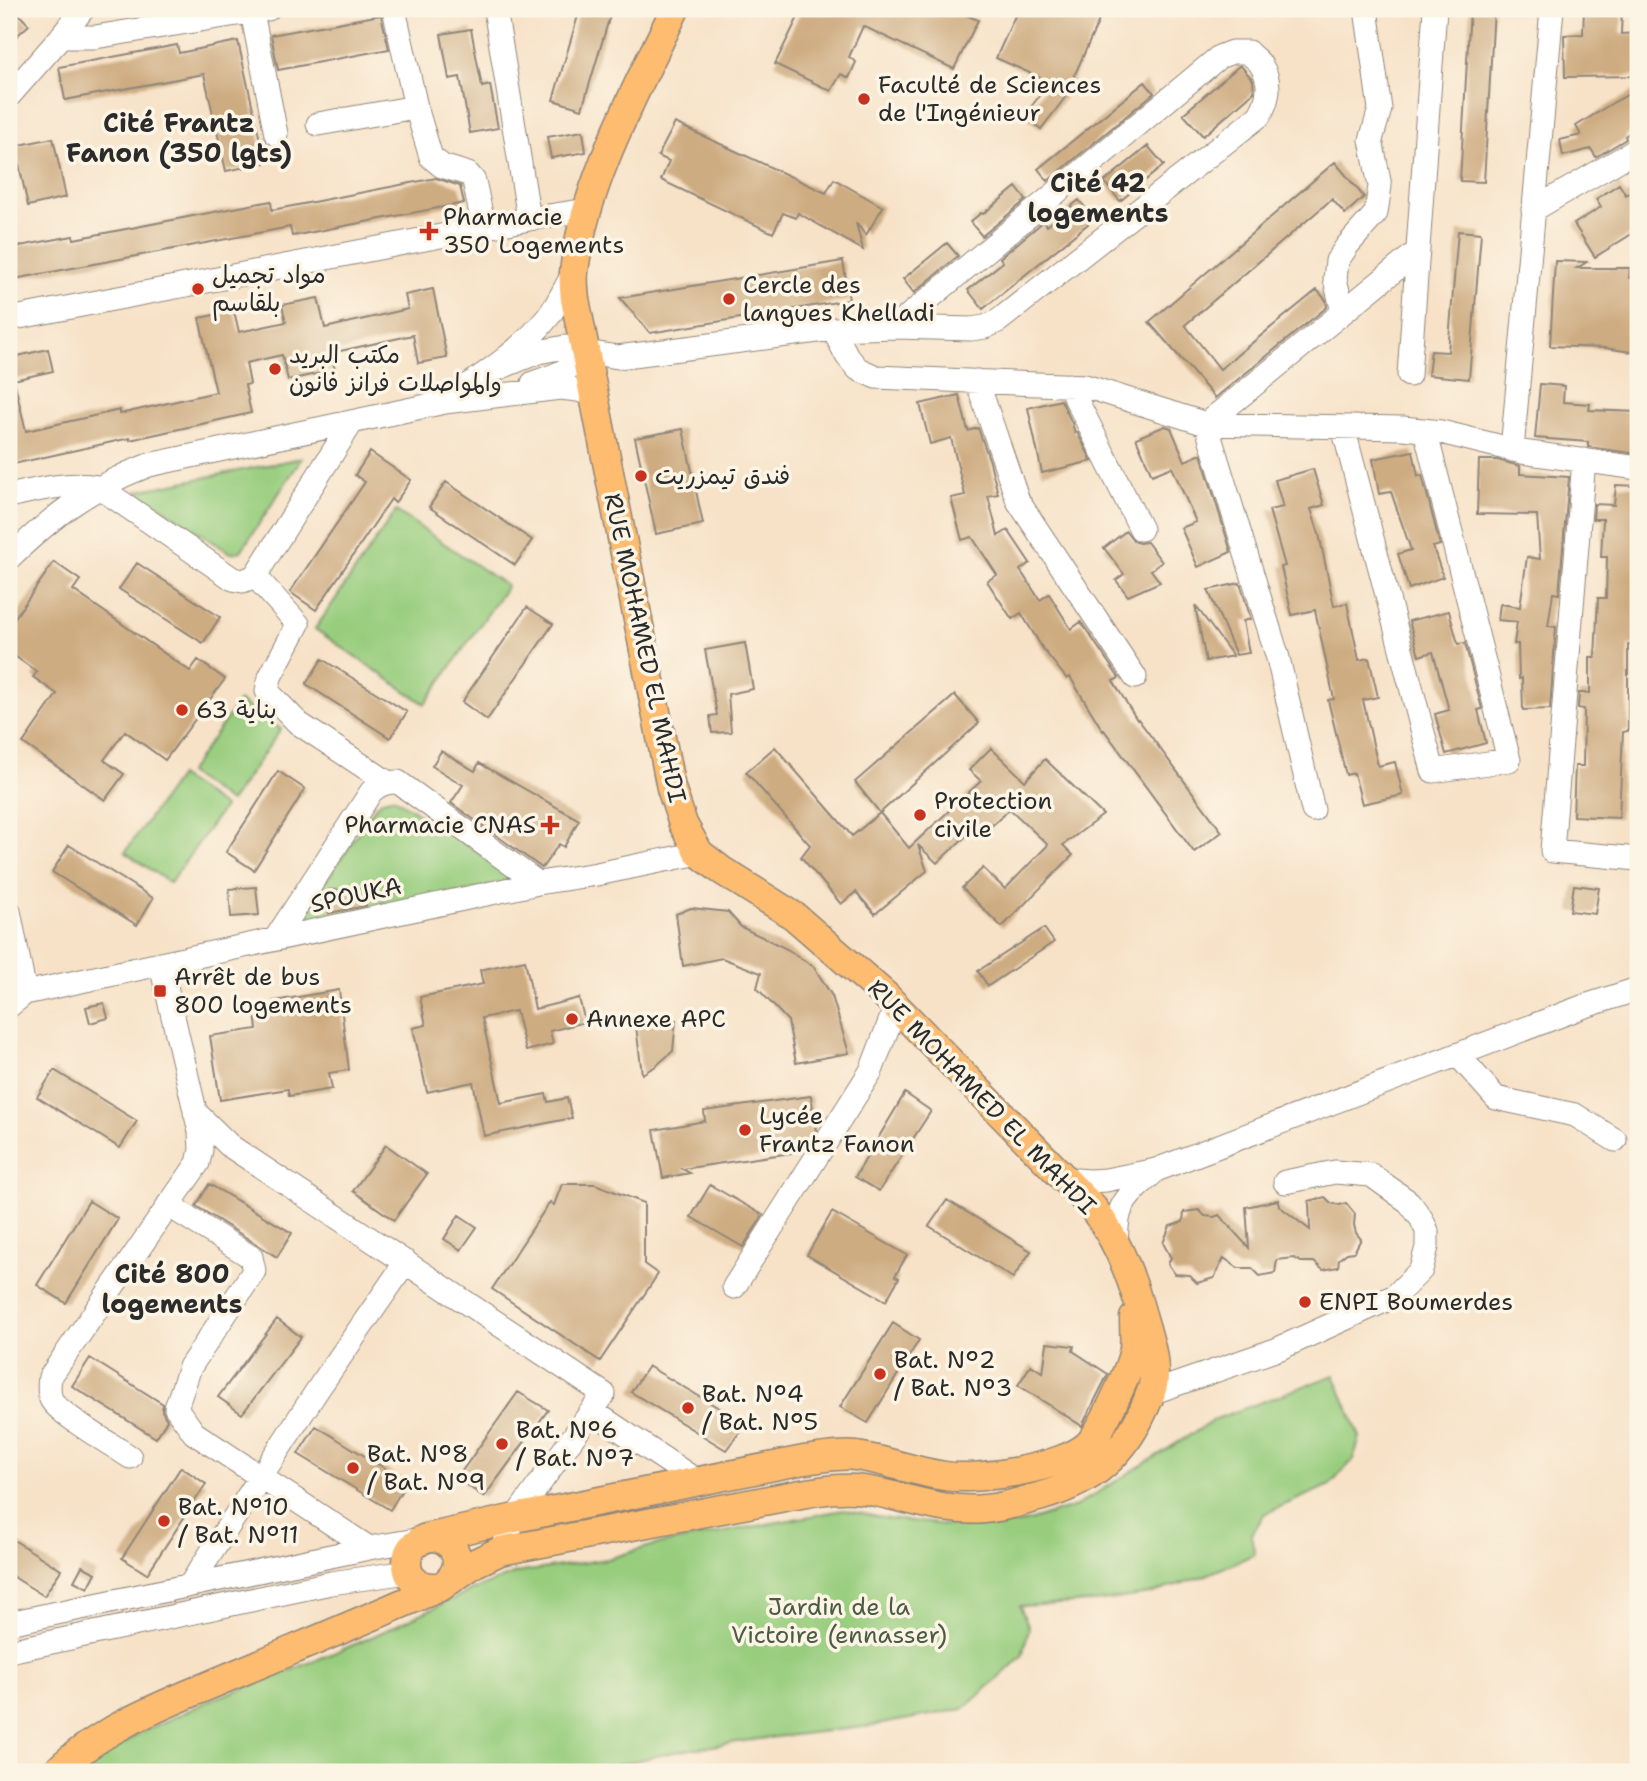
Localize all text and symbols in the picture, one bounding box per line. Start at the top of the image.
place label: Faculté de Sciences de l'Ingénieur [878,69,1101,129]
marker: Faculté de Sciences de l'Ingénieur [856,91,872,107]
district label: Cité Frantz Fanon (350 lgts) [66,105,292,170]
district label: Cité 42 logements [1028,165,1168,230]
place label: Pharmacie 350 Logements [443,201,624,261]
marker: Pharmacie 350 Logements [421,223,437,239]
place label: مواد تجميل بلقاسم [212,259,326,321]
place label: Cercle des langues Khelladi [743,269,935,329]
marker: مواد تجميل بلقاسم [190,281,206,297]
marker: Cercle des langues Khelladi [721,291,737,307]
place label: مكتب البريد والمواصلات فرانز فانون [289,339,502,399]
marker: مكتب البريد والمواصلات فرانز فانون [267,361,283,377]
place label: فندق تيمزريت [655,460,790,492]
marker: فندق تيمزريت [633,468,649,484]
street label: RUE MOHAMED EL MAHDI [597,490,693,806]
place label: بناية 63 [196,694,277,726]
marker: بناية 63 [174,702,190,718]
place label: Protection civile [934,785,1052,845]
marker: Protection civile [912,807,928,823]
place label: Pharmacie CNAS [345,809,536,841]
marker: Pharmacie CNAS [542,817,558,833]
street label: SPOUKA [308,870,404,920]
place label: Arrêt de bus 800 logements [174,961,352,1021]
street label: RUE MOHAMED EL MAHDI [861,972,1103,1222]
marker: Arrêt de bus 800 logements [152,983,168,999]
place label: Annexe APC [586,1003,726,1035]
marker: Annexe APC [564,1011,580,1027]
place label: Lycée Frantz Fanon [759,1100,914,1160]
marker: Lycée Frantz Fanon [737,1122,753,1138]
district label: Cité 800 logements [102,1256,242,1321]
place label: ENPI Boumerdes [1319,1286,1513,1318]
marker: ENPI Boumerdes [1297,1294,1313,1310]
place label: Bat. N°2 / Bat. N°3 [894,1344,1012,1404]
marker: Bat. N°2 / Bat. N°3 [872,1366,888,1382]
place label: Bat. N°4 / Bat. N°5 [702,1378,818,1438]
marker: Bat. N°4 / Bat. N°5 [680,1400,696,1416]
place label: Bat. N°6 / Bat. N°7 [516,1414,634,1474]
marker: Bat. N°6 / Bat. N°7 [494,1436,510,1452]
place label: Bat. N°8 / Bat. N°9 [367,1438,485,1498]
marker: Bat. N°8 / Bat. N°9 [345,1460,361,1476]
place label: Bat. N°10 / Bat. N°11 [178,1491,299,1551]
marker: Bat. N°10 / Bat. N°11 [156,1513,172,1529]
park label: Jardin de la Victoire (ennasser) [731,1591,947,1651]

